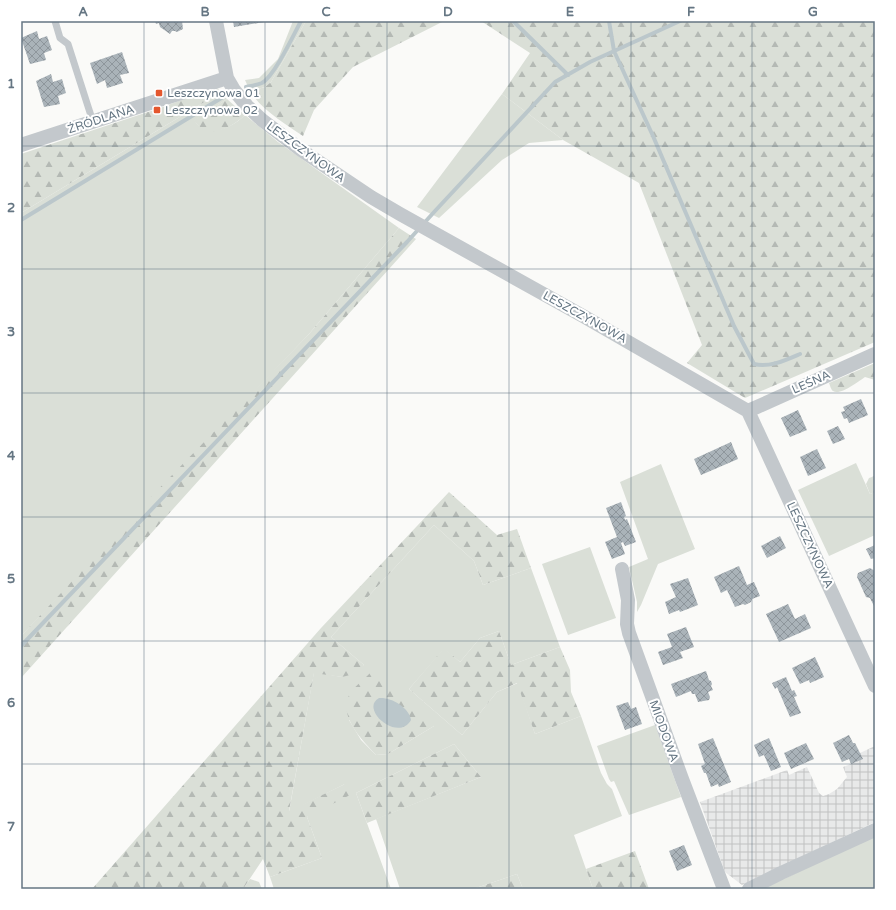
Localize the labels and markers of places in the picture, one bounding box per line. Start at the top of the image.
place label: Leszczynowa 01 [167,86,260,100]
marker: Leszczynowa 01 [154,88,164,98]
place label: Leszczynowa 02 [165,103,258,117]
marker: Leszczynowa 02 [152,105,162,115]

